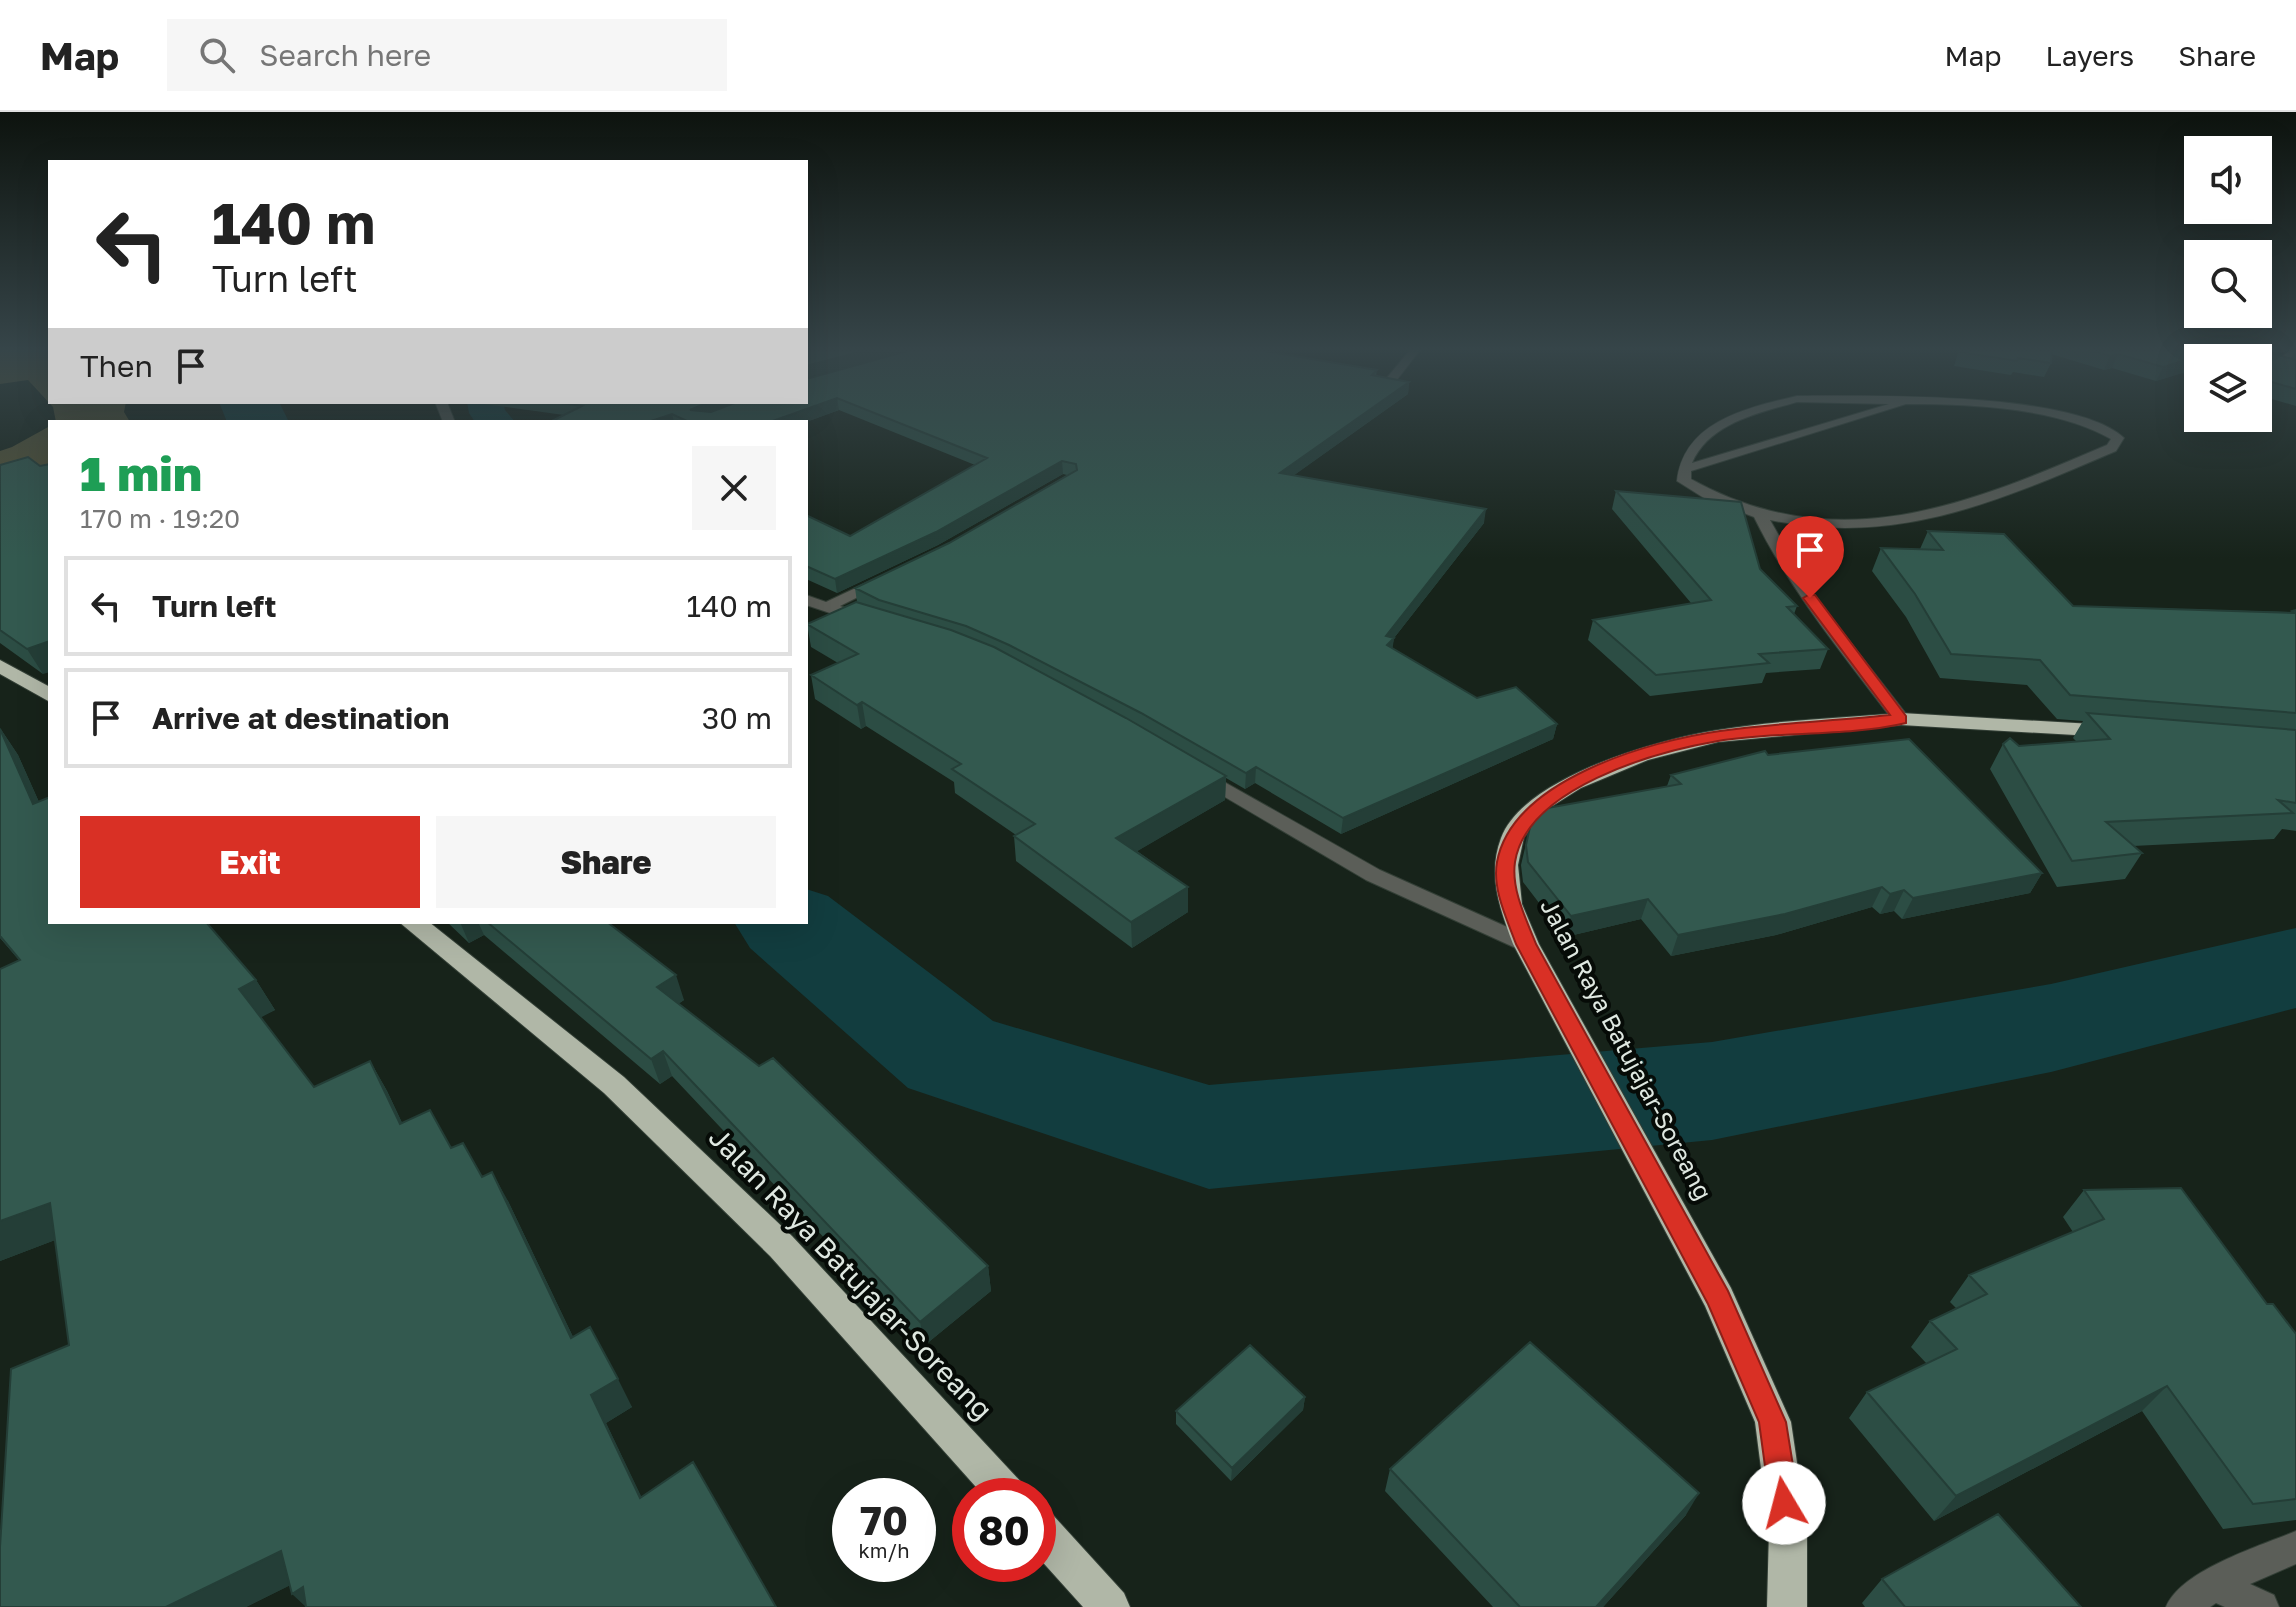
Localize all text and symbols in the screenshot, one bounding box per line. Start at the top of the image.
search box [167,19,727,91]
text: Map [40,33,119,78]
icon: search [195,33,239,77]
text: Search here [259,37,431,73]
text: Map [1944,39,2002,72]
text: Layers [2046,39,2134,72]
text: Share [2178,39,2256,72]
map controls [2184,136,2272,432]
button: sound [2184,136,2272,224]
text: 140 m [212,189,375,256]
icon: left [80,192,184,296]
button: search [2184,240,2272,328]
text: Turn left [212,257,358,300]
icon: arrive [169,344,213,388]
button: layers [2184,344,2272,432]
text: Then [80,348,153,384]
text: 1 min [80,444,202,502]
button: close [692,446,776,530]
text: 170 m · 19:20 [80,503,240,534]
pin [1776,516,1844,598]
icon: arrive [1788,528,1832,572]
icon: left [84,584,128,628]
text: Turn left [152,588,277,624]
text: 140 m [687,588,772,624]
icon: arrive [84,696,128,740]
text: Arrive at destination [152,700,449,736]
text: 30 m [702,700,772,736]
button: Exit [80,816,420,908]
button: Share [436,816,776,908]
street label: Jalan Raya Batujajar-Soreang [1535,894,1719,1204]
street label: Jalan Raya Batujajar-Soreang [703,1120,999,1426]
position arrow [1742,1461,1826,1545]
speed limit sign: 80 [952,1478,1056,1582]
text: 70 [860,1496,908,1544]
text: km/h [859,1538,909,1562]

